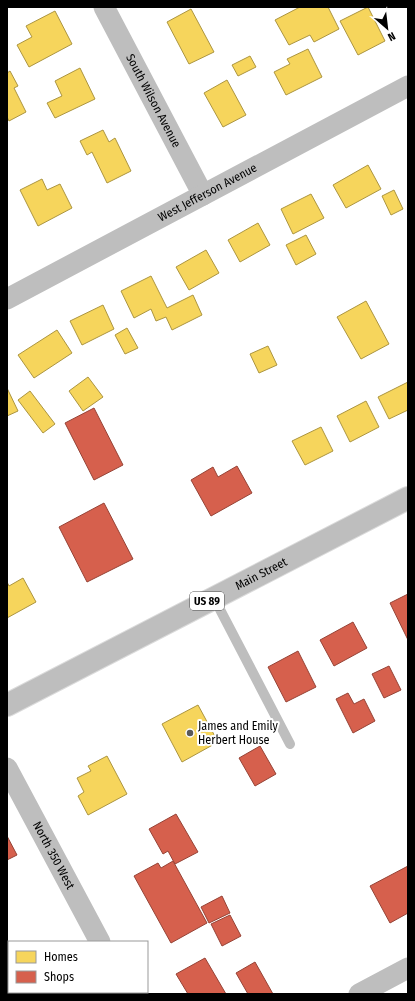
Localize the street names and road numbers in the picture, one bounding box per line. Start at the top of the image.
street label: South Wilson Avenue [123,52,184,150]
street label: West Jefferson Avenue [156,161,259,224]
street label: Main Street [233,555,289,593]
road number: US 89 [190,592,224,610]
street label: North 350 West [30,819,78,892]

